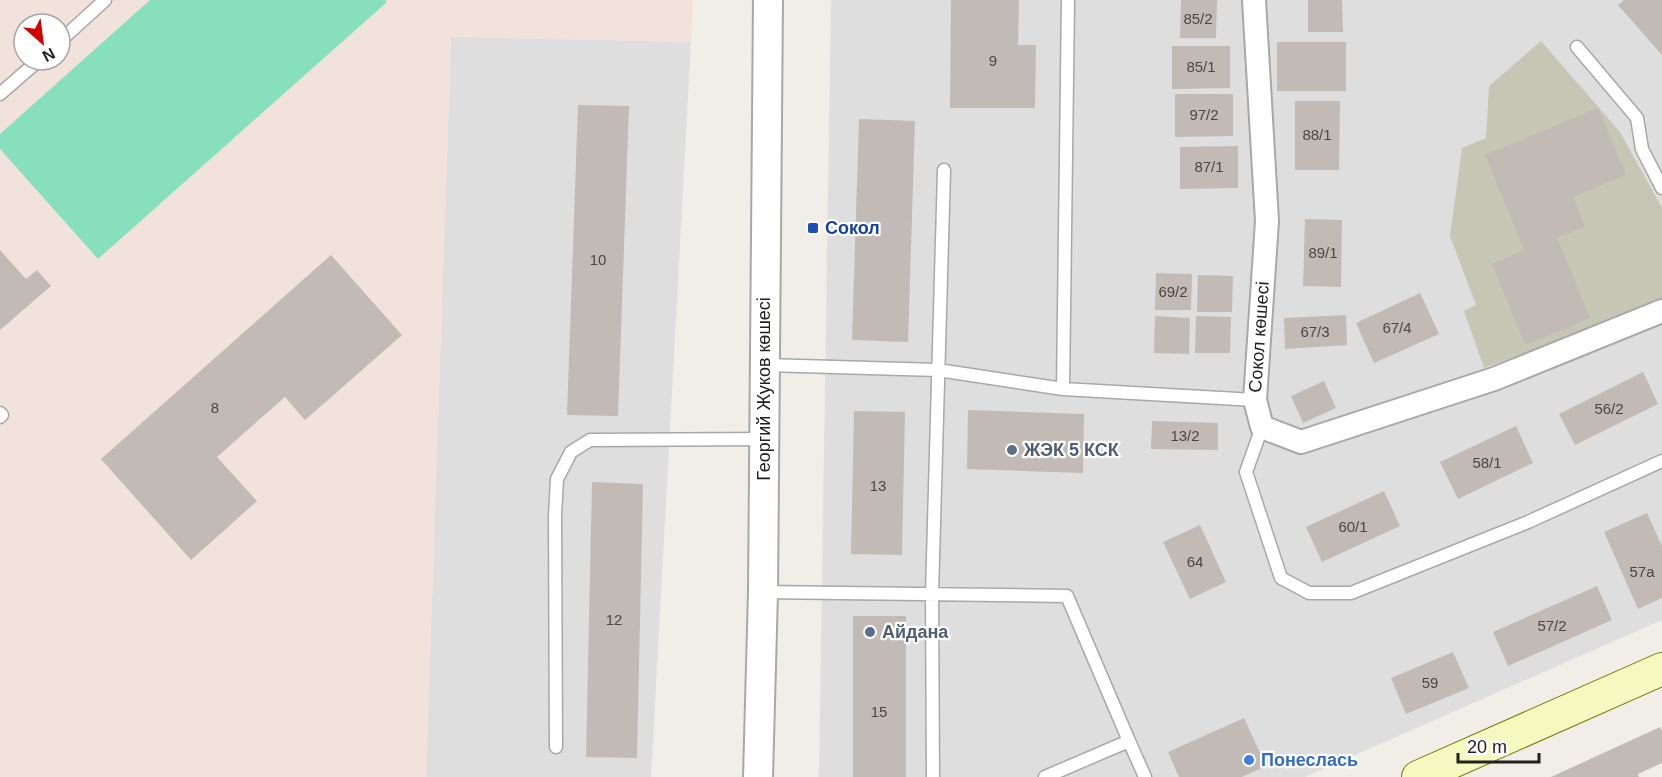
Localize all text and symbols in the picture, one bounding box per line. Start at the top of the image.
house number: 85/2 [1183,10,1213,27]
north arrow [12,12,72,72]
text: N [40,45,58,65]
house number: 9 [989,52,997,69]
house number: 85/1 [1186,58,1216,75]
house number: 97/2 [1189,106,1219,123]
house number: 88/1 [1302,126,1332,143]
house number: 87/1 [1194,158,1224,175]
place label: Сокол [825,218,880,238]
marker: Сокол [806,221,820,235]
house number: 89/1 [1308,244,1338,261]
house number: 10 [590,251,606,268]
street label: Сокол көшесі [1245,281,1273,393]
house number: 69/2 [1158,283,1188,300]
street label: Георгий Жуков көшесі [754,297,774,481]
house number: 67/4 [1382,319,1412,336]
house number: 67/3 [1300,323,1330,340]
house number: 8 [211,399,219,416]
house number: 56/2 [1594,400,1624,417]
house number: 13/2 [1170,427,1200,444]
place label: ЖЭК 5 КСК [1023,440,1120,460]
marker: ЖЭК 5 КСК [1005,443,1019,457]
house number: 58/1 [1472,454,1502,471]
house number: 13 [870,477,886,494]
house number: 60/1 [1338,518,1368,535]
house number: 64 [1187,553,1203,570]
house number: 57а [1629,563,1655,580]
house number: 12 [606,611,622,628]
house number: 57/2 [1537,617,1567,634]
place label: Айдана [882,622,949,642]
marker: Айдана [863,625,877,639]
house number: 59 [1422,674,1438,691]
house number: 15 [871,703,887,720]
scale bar [1458,726,1539,764]
text: 20 m [1467,737,1507,757]
place label: Понеслась [1261,750,1358,770]
marker: Понеслась [1242,753,1256,767]

